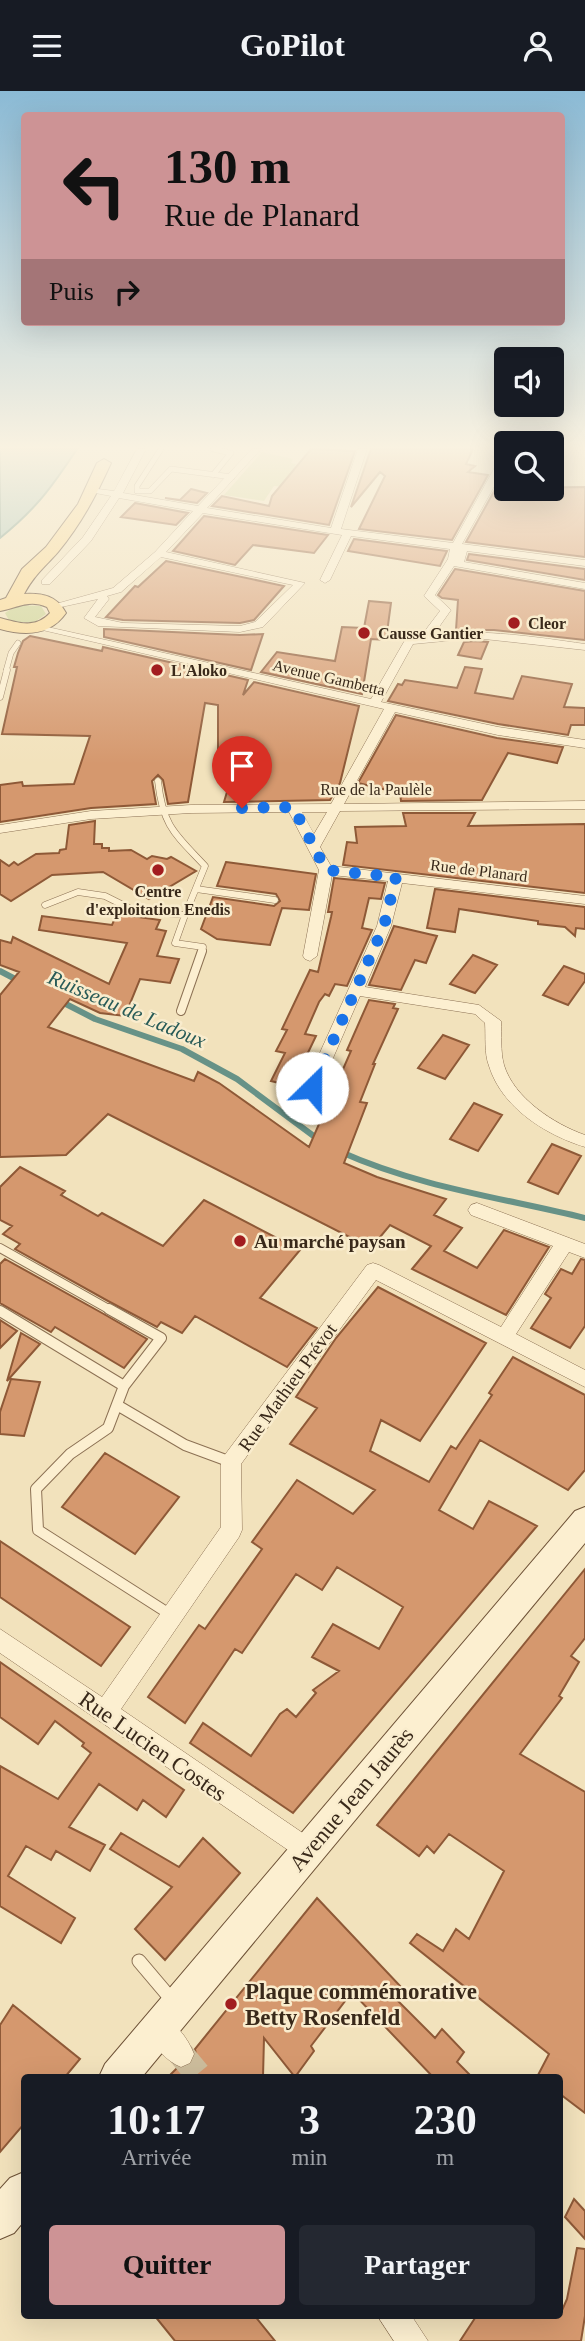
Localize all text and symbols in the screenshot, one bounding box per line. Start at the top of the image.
icon: menu [28,27,66,65]
text: GoPilot [240,27,345,63]
icon: person [519,27,557,65]
text: 130 m [164,139,291,194]
icon: left [49,140,140,231]
text: Rue de Planard [164,197,360,233]
icon: right [108,273,146,311]
text: Puis [49,277,94,306]
map controls [494,347,564,501]
button: sound [494,347,564,417]
button: search [494,431,564,501]
marker: Cleor [506,615,522,631]
place label: Cleor [528,615,566,632]
marker: Causse Gantier [356,625,372,641]
place label: Causse Gantier [378,625,483,642]
street label: Avenue Gambetta [271,656,387,699]
marker: L'Aloko [149,662,165,678]
place label: L'Aloko [171,662,227,679]
pin [212,736,272,808]
icon: arrive [223,747,261,785]
street label: Rue de la Paulèle [320,781,432,798]
street label: Rue de Planard [429,856,528,885]
marker: Centre d'exploitation Enedis [150,862,166,878]
place label: Centre d'exploitation Enedis [86,883,230,919]
water label: Ruisseau de Ladoux [44,965,210,1053]
position arrow [275,1051,349,1125]
place label: Au marché paysan [254,1231,406,1252]
marker: Au marché paysan [232,1233,248,1249]
street label: Rue Mathieu Prévot [234,1319,341,1455]
street label: Rue Lucien Costes [74,1686,231,1807]
street label: Avenue Jean Jaurès [284,1722,419,1876]
place label: Plaque commémorative Betty Rosenfeld [245,1979,477,2030]
marker: Plaque commémorative Betty Rosenfeld [223,1996,239,2012]
text: 10:17 [107,2097,205,2143]
text: 3 [299,2097,320,2143]
text: 230 [414,2097,477,2143]
text: Arrivée [121,2145,191,2170]
text: min [292,2145,327,2170]
text: m [436,2145,454,2170]
button: Quitter [49,2225,285,2305]
button: Partager [299,2225,535,2305]

